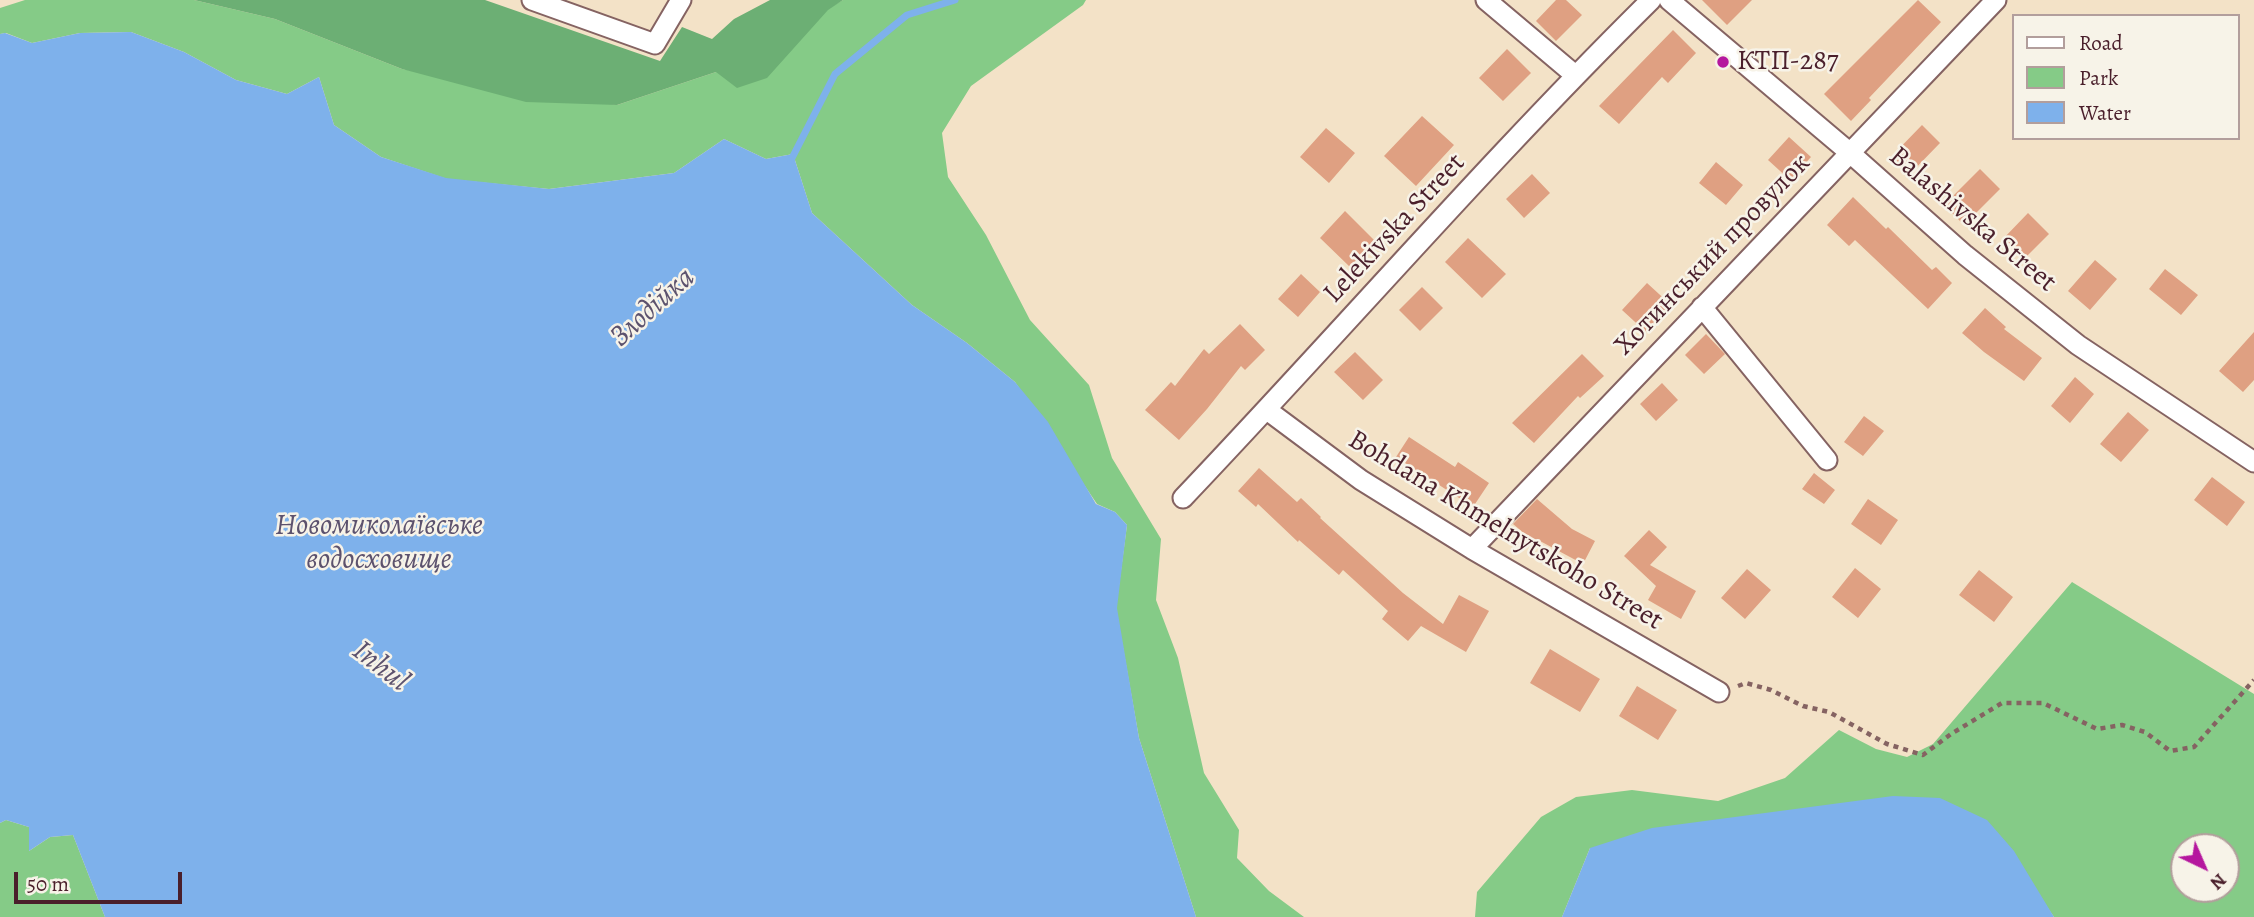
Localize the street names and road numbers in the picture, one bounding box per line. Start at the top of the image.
street label: Balashivska Street [1881,140,2063,300]
street label: Lelekivska Street [1317,147,1473,311]
street label: Хотинський провулок [1608,147,1818,363]
street label: Bohdana Khmelnytskoho Street [1342,424,1668,638]

